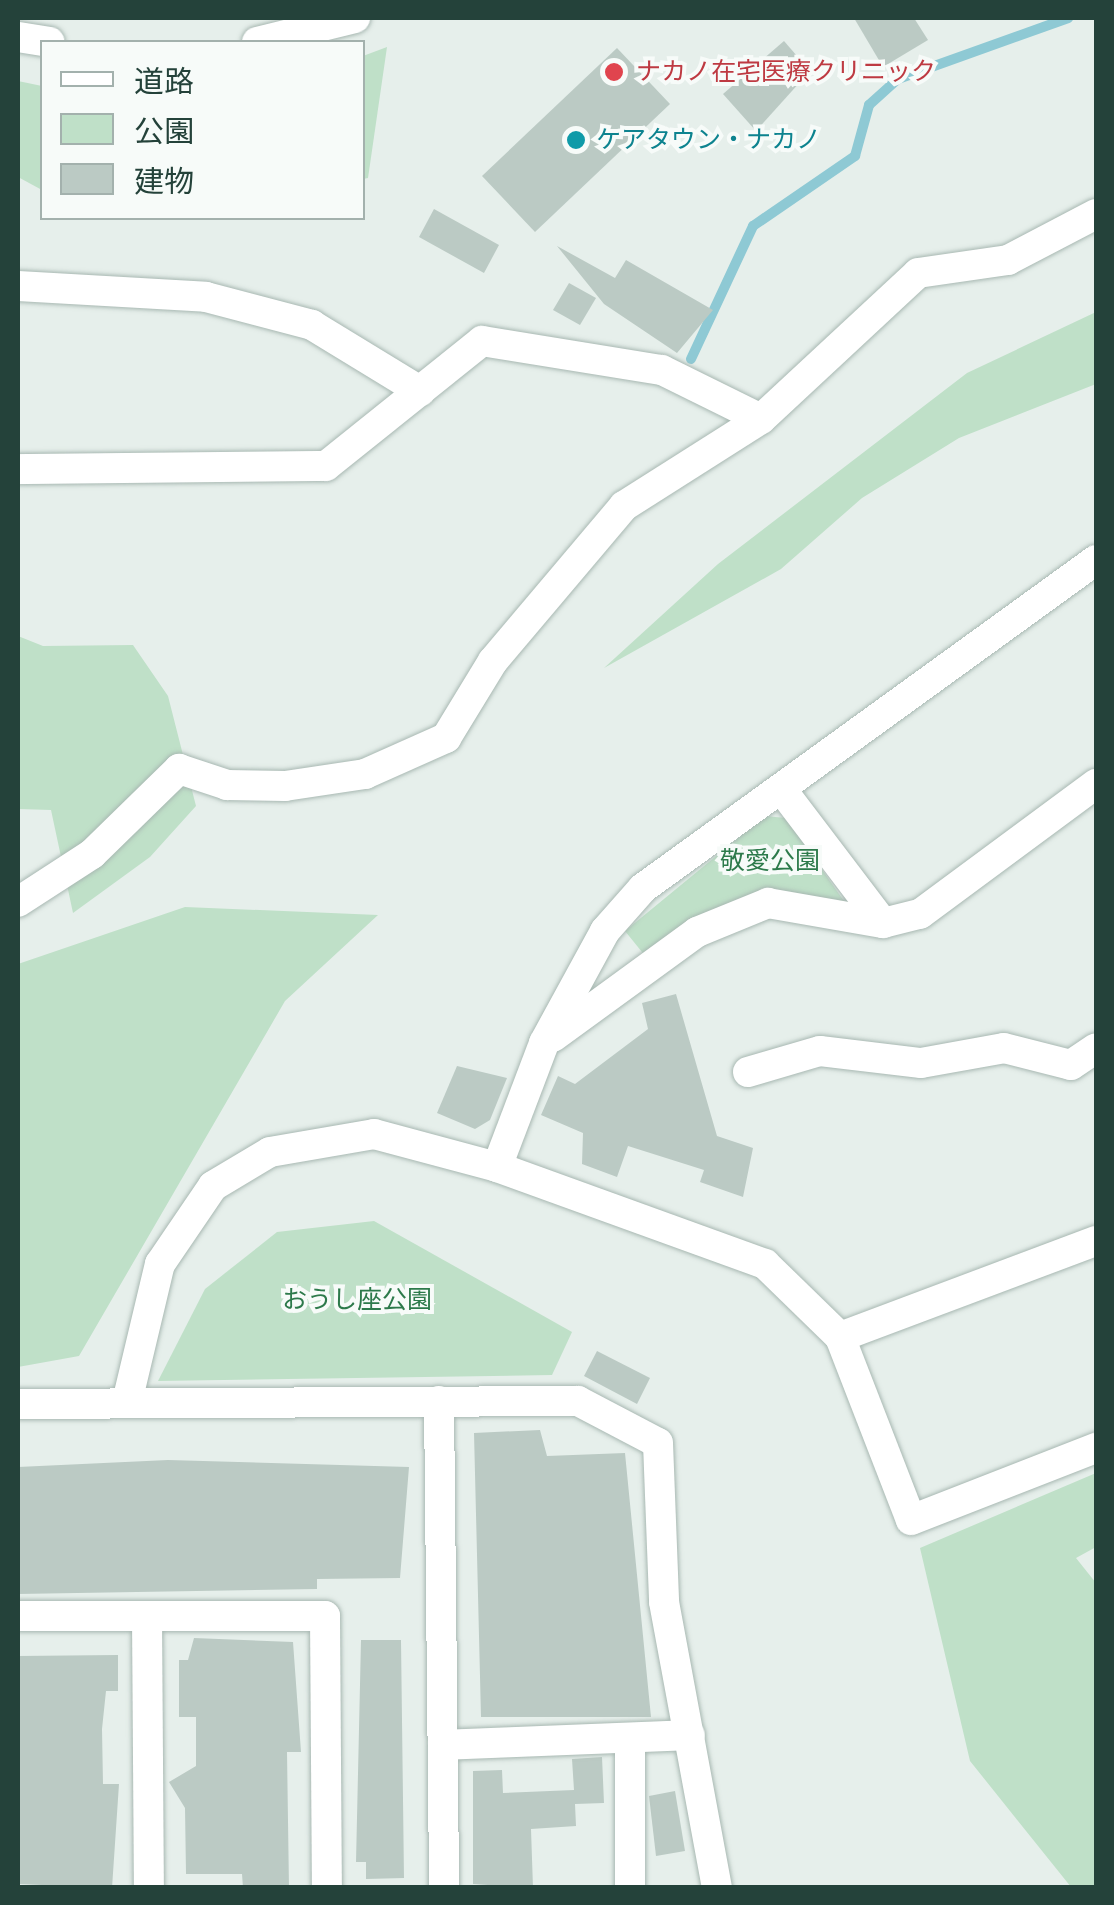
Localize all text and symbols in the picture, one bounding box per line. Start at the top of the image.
legend [40,40,365,220]
place label: ナカノ在宅医療クリニック [636,57,936,87]
marker: ナカノ在宅医療クリニック [601,59,627,85]
text: 道路 [134,64,194,101]
text: 公園 [134,114,194,151]
place label: ケアタウン・ナカノ [596,125,821,155]
marker: ケアタウン・ナカノ [565,129,587,151]
text: 建物 [134,164,194,201]
park label: 敬愛公園 [720,846,820,876]
park label: おうし座公園 [282,1285,432,1315]

